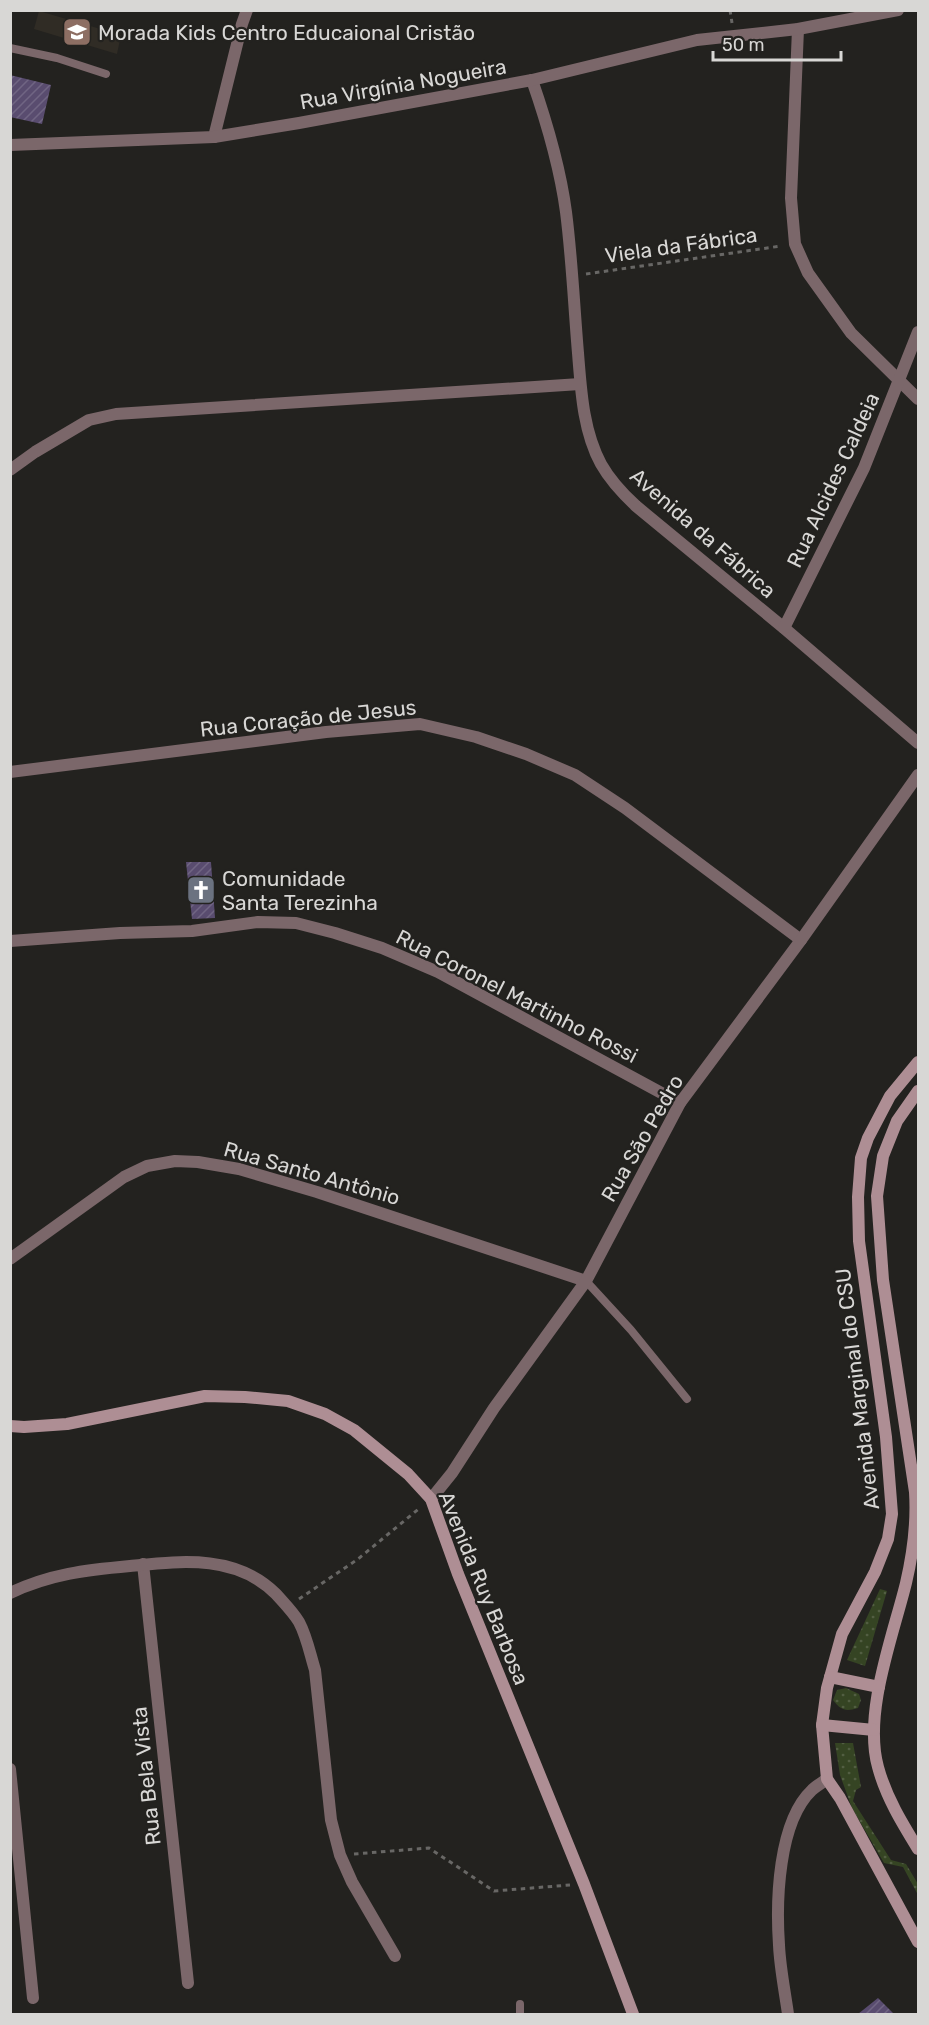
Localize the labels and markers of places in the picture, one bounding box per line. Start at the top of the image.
school or university icon: Morada Kids Centro Educaional Cristão [61,16,93,48]
place label: Morada Kids Centro Educaional Cristão [98,20,475,45]
place label: Comunidade Santa Terezinha [222,866,378,915]
church icon: Comunidade Santa Terezinha [185,874,217,906]

